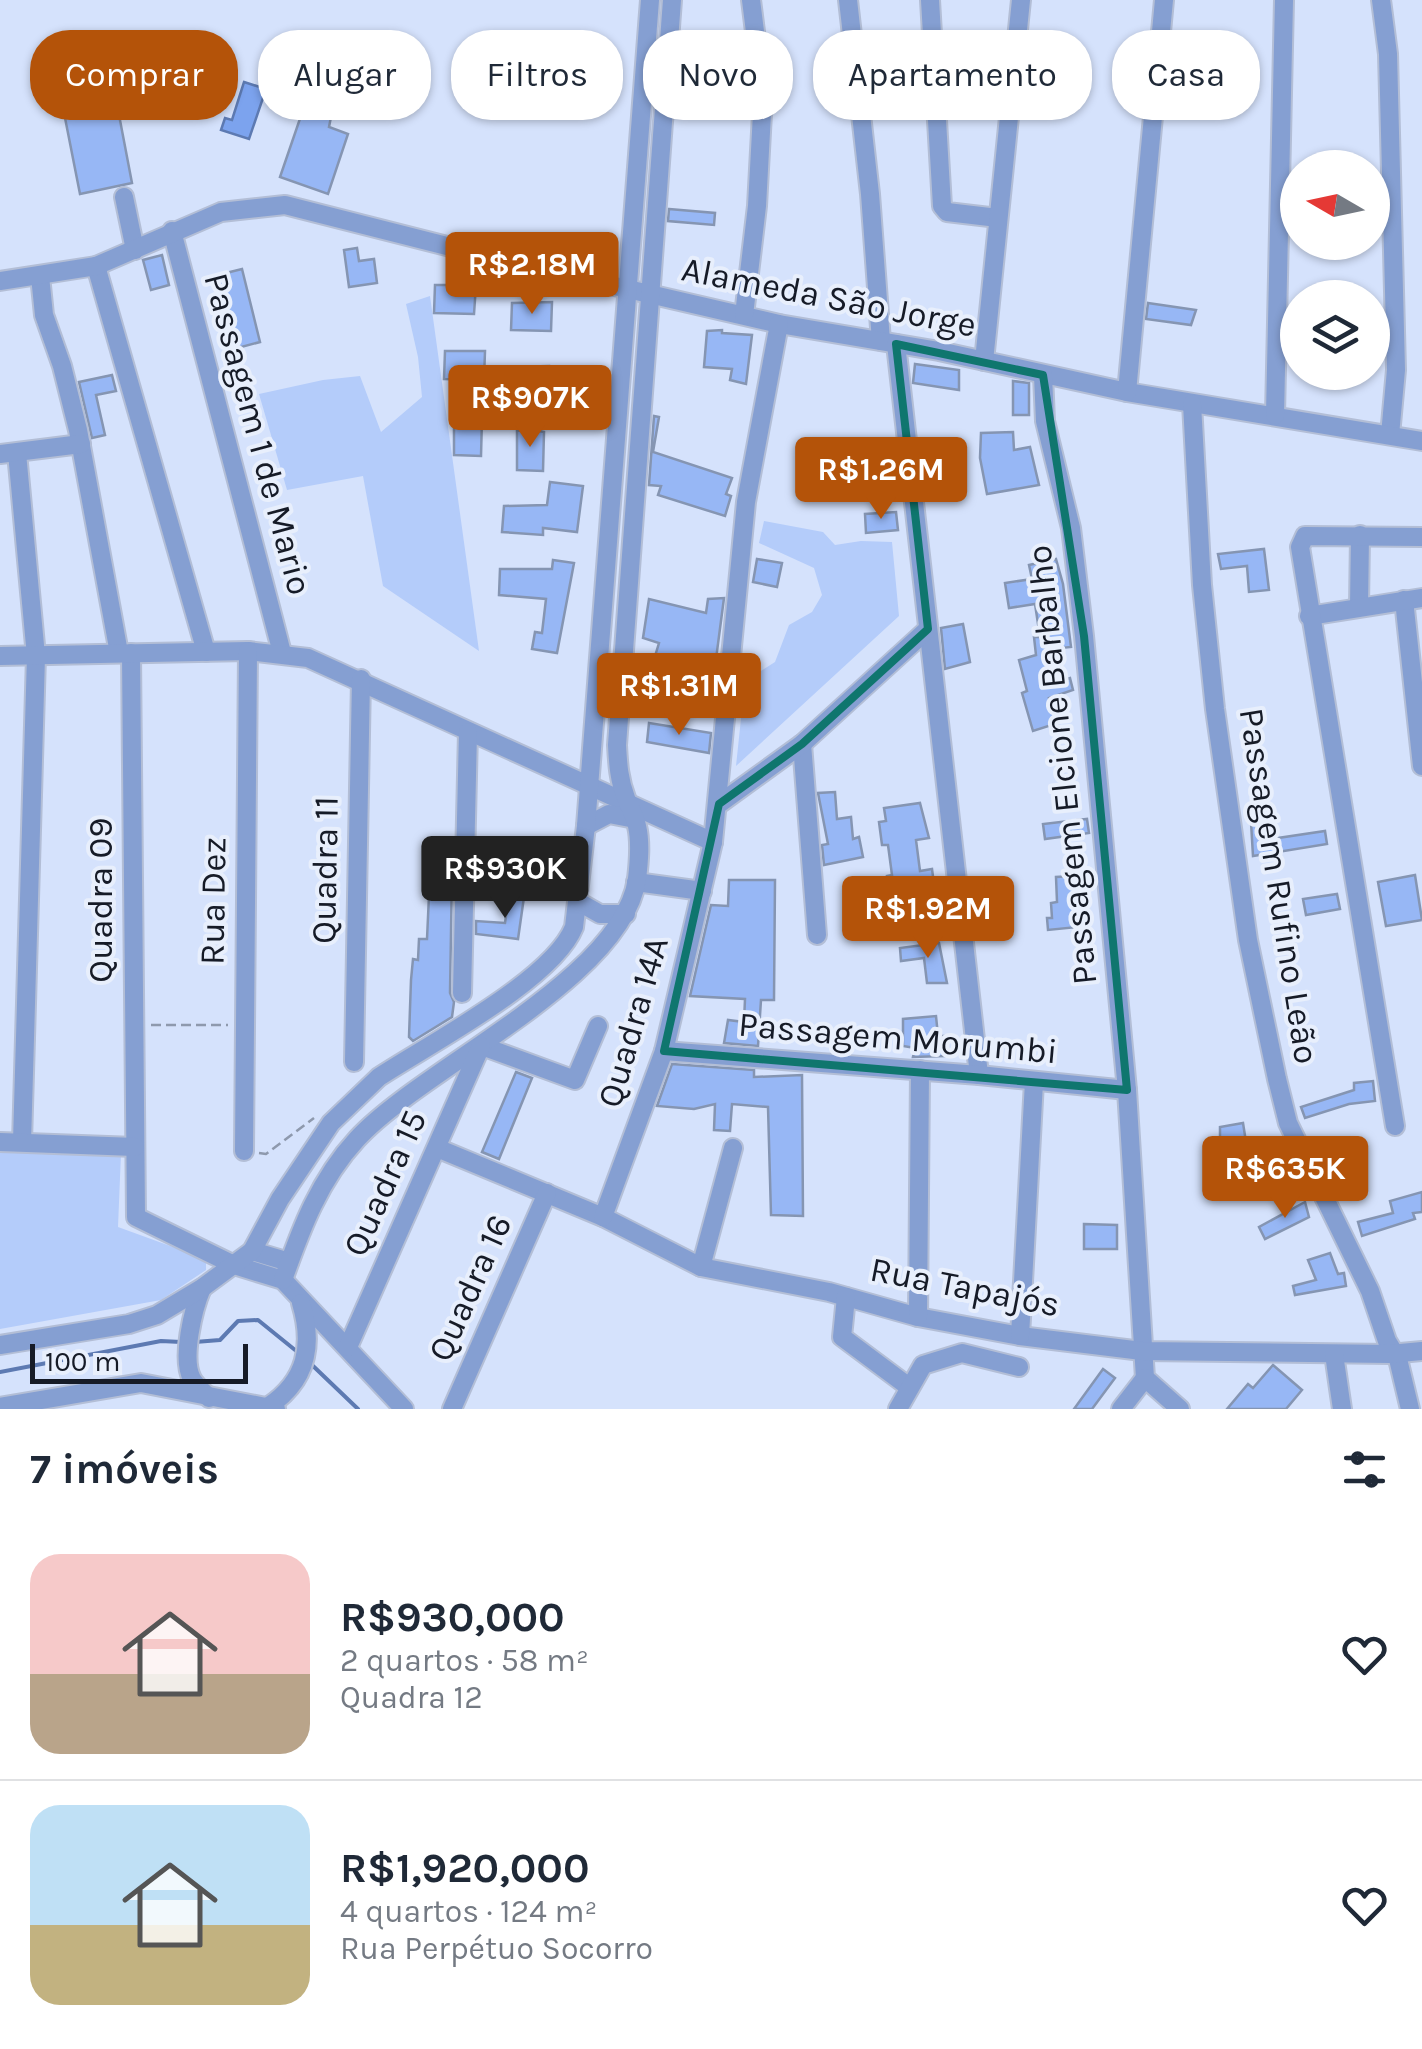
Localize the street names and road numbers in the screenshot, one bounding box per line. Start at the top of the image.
street label: Alameda São Jorge [678,248,980,346]
street label: Passagem 1 de Mario [195,269,321,599]
street label: Passagem Elcione Barbalho [1019,543,1105,987]
street label: Passagem Rufino Leão [1231,705,1327,1067]
street label: Quadra 11 [303,796,347,944]
street label: Quadra 09 [80,817,121,983]
street label: Rua Dez [191,837,235,965]
street label: Quadra 14A [589,932,677,1112]
street label: Passagem Morumbi [737,1004,1059,1072]
street label: Quadra 15 [335,1104,435,1262]
street label: Quadra 16 [420,1208,520,1368]
street label: Rua Tapajós [867,1249,1063,1325]

